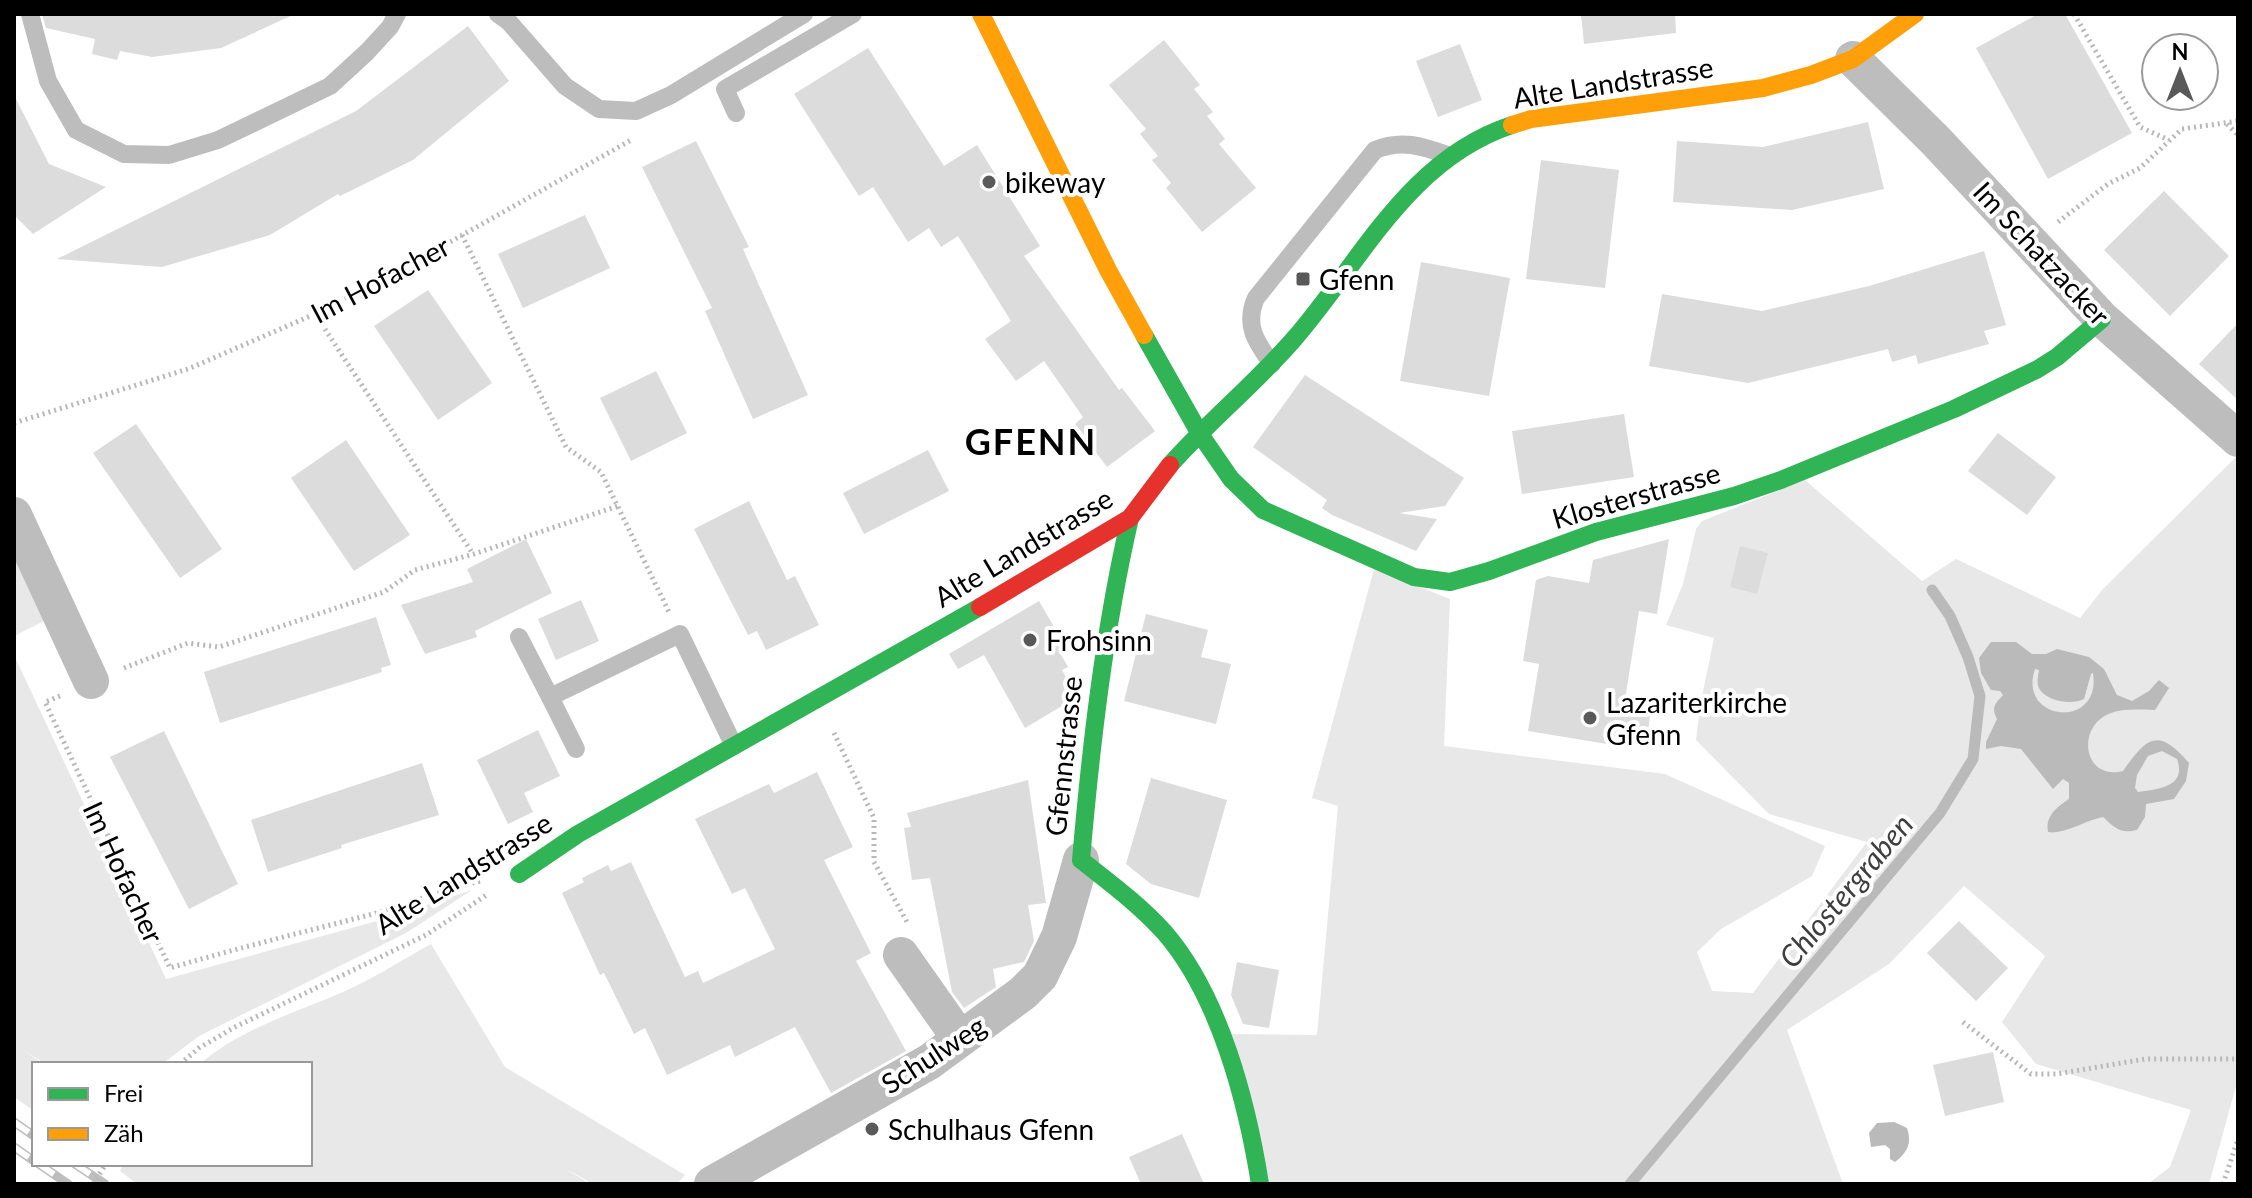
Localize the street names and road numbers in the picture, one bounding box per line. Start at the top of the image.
street label: Alte Landstrasse [1511,49,1715,115]
street label: Im Schatzacker [1967,174,2117,332]
street label: Im Hofacher [305,228,455,330]
street label: Klosterstrasse [1548,455,1724,535]
street label: Alte Landstrasse [928,480,1118,614]
street label: Gfennstrasse [1038,674,1088,838]
street label: Im Hofacher [76,796,172,948]
street label: Alte Landstrasse [368,805,558,941]
street label: Schulweg [874,1008,992,1100]

